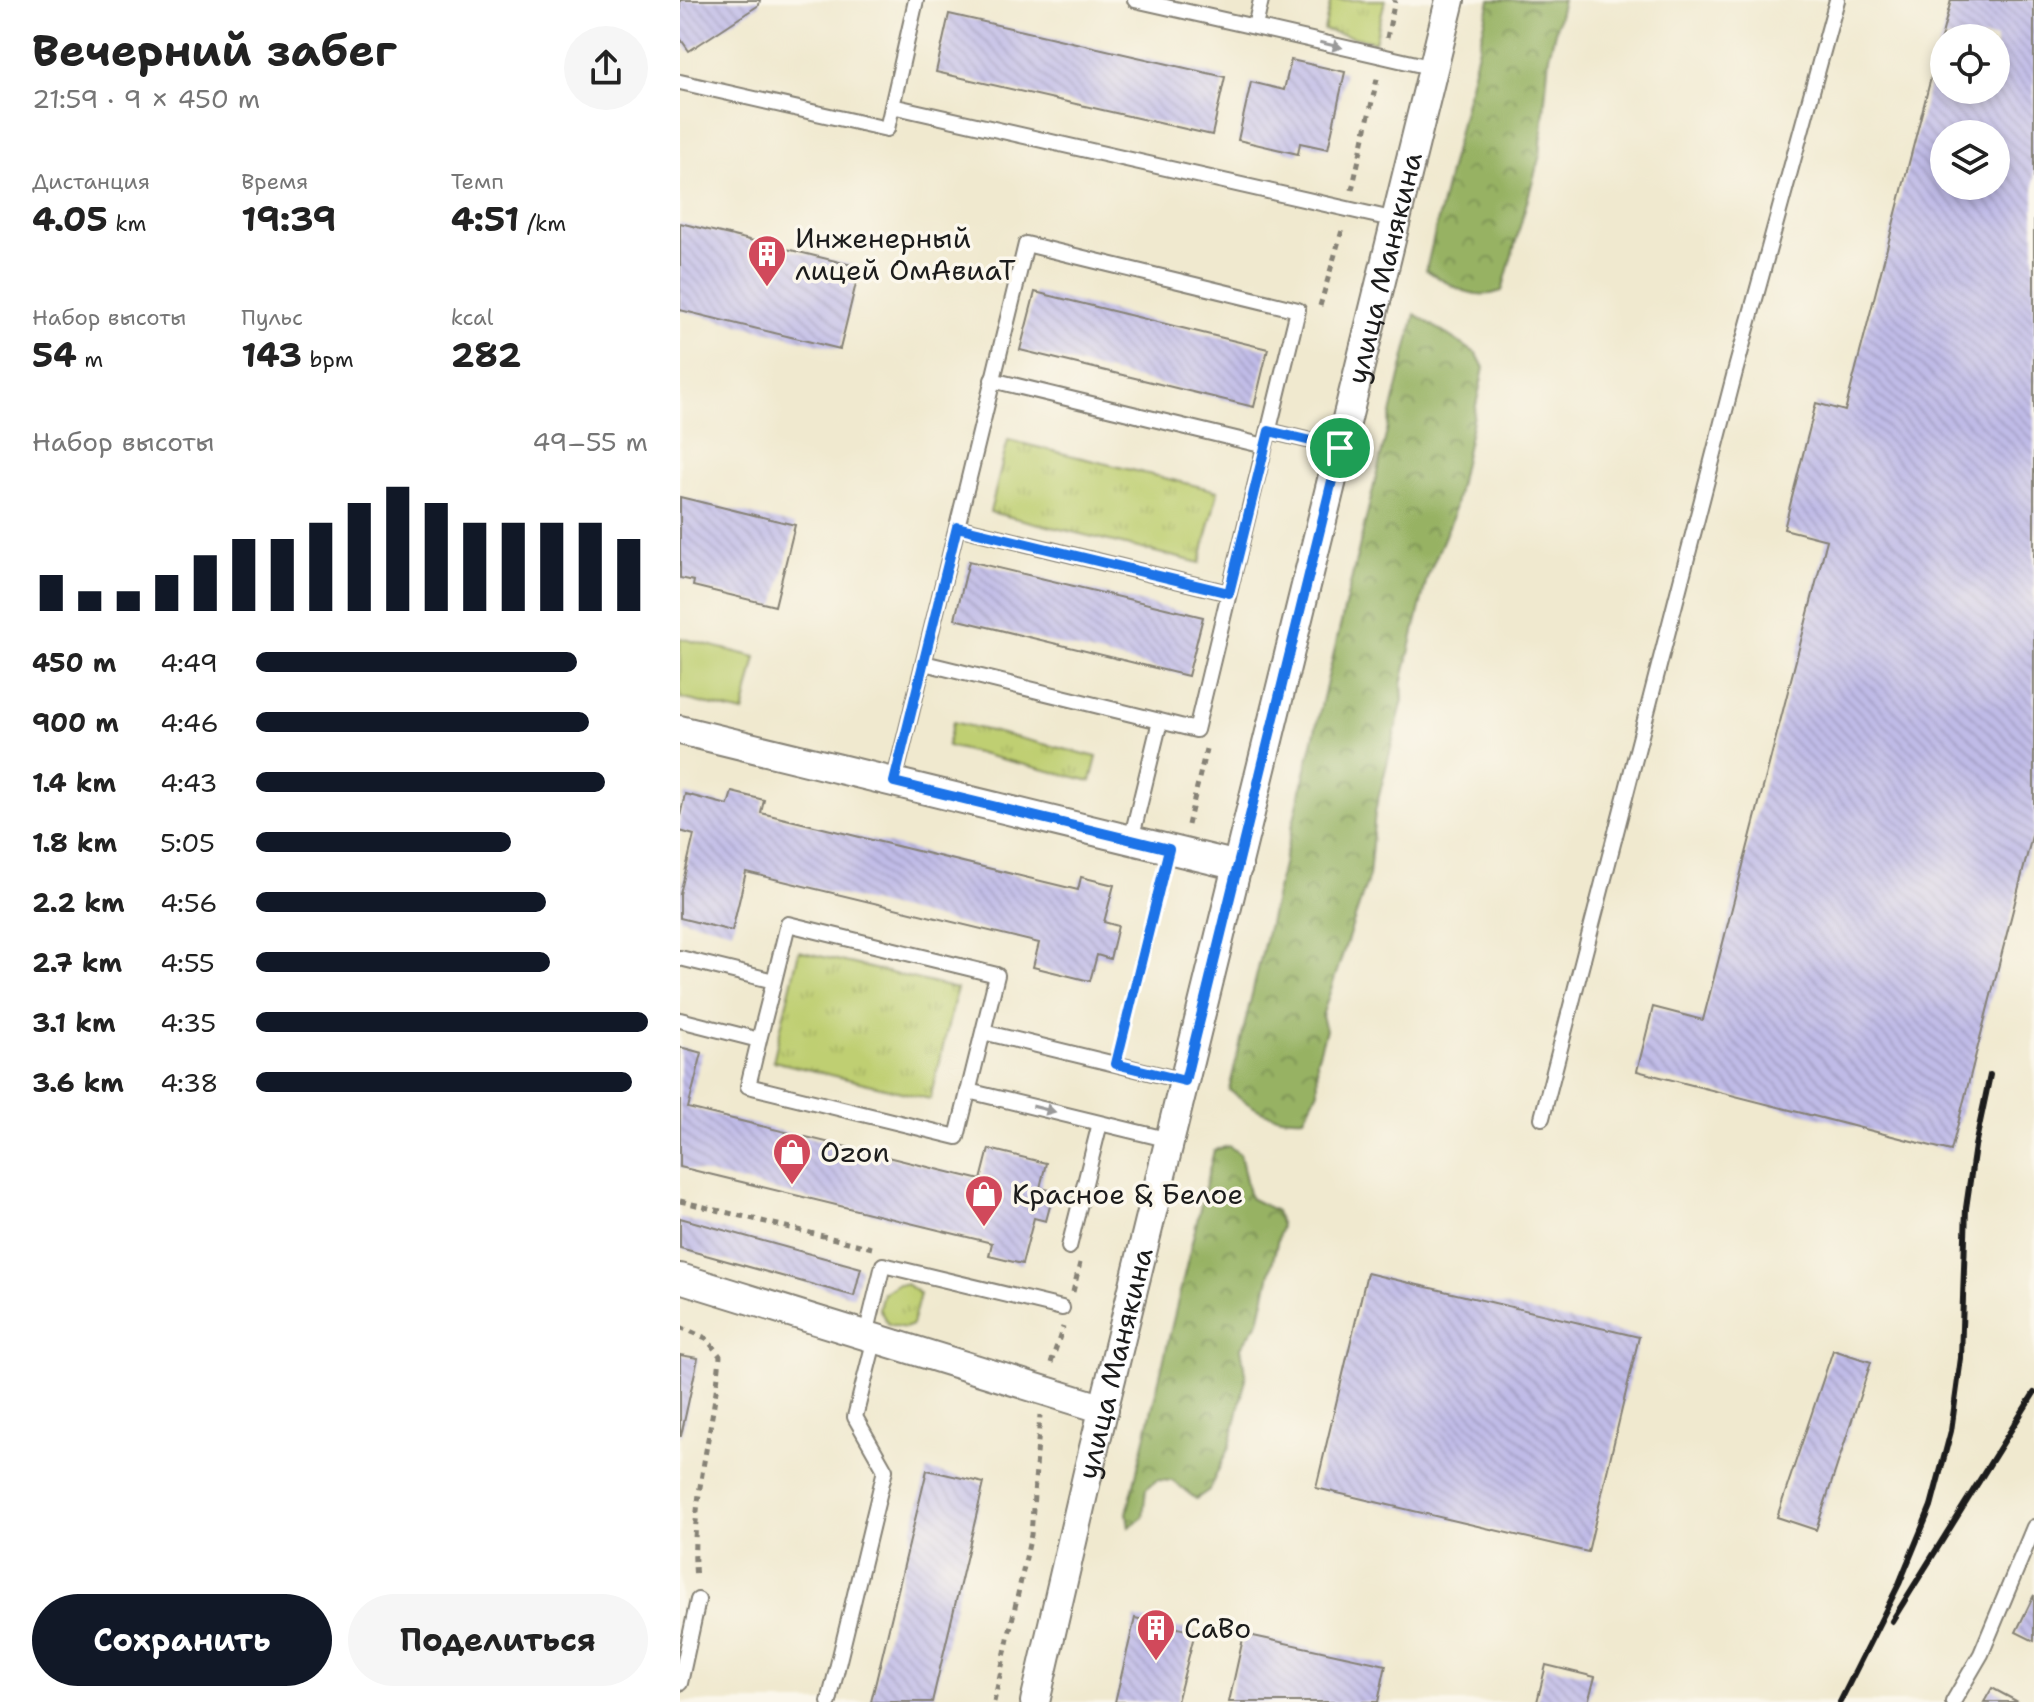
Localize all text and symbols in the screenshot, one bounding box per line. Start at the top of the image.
text: Вечерний забег [32,21,397,80]
map controls [1930,24,2010,200]
button: locate [1930,24,2010,104]
button: share [564,26,648,110]
one-way arrow [1319,39,1344,51]
text: 21:59 · 9 × 450 m [32,81,260,116]
button: layers [1930,120,2010,200]
street label: улица Манякина [1337,148,1431,388]
text: Дистанция [32,167,150,196]
text: Время [241,167,308,196]
text: Темп [451,167,504,196]
text: 4.05 [32,196,108,242]
text: 19:39 [241,196,336,242]
text: 4:51 [451,196,519,242]
text: km [108,209,146,238]
text: /km [519,209,566,238]
place label: Инженерный лицей ОмАвиаТ [795,219,1016,289]
building icon: Инженерный лицей ОмАвиаТ [746,233,788,288]
text: Набор высоты [32,303,186,332]
text: Пульс [241,303,303,332]
text: kcal [451,303,493,332]
text: 54 [32,332,77,378]
text: 143 [241,332,302,378]
text: 282 [451,332,521,378]
text: m [77,345,103,374]
text: bpm [302,345,354,374]
pin [1306,414,1374,482]
text: Набор высоты [32,424,214,459]
text: 49–55 m [532,424,648,459]
icon: arrive [1318,426,1362,470]
text: 450 m [32,645,116,680]
text: 4:49 [160,645,218,680]
text: 900 m [32,705,119,740]
text: 4:46 [160,705,219,740]
text: 1.4 km [32,765,116,800]
text: 4:43 [160,765,217,800]
text: 1.8 km [32,825,117,860]
text: 5:05 [160,825,215,860]
text: 2.2 km [32,885,125,920]
text: 4:56 [160,885,217,920]
text: 2.7 km [32,945,122,980]
text: 4:55 [160,945,215,980]
text: 3.1 km [32,1005,116,1040]
text: 4:35 [160,1005,216,1040]
text: 3.6 km [32,1065,124,1100]
text: 4:38 [160,1065,219,1100]
one-way arrow [1032,1103,1057,1116]
shop icon: Ozon [771,1131,813,1186]
place label: Ozon [820,1133,890,1171]
shop icon: Красное & Белое [963,1173,1005,1228]
place label: Красное & Белое [1012,1175,1243,1213]
street label: улица Манякина [1068,1244,1162,1483]
button: Сохранить [32,1594,332,1686]
button: Поделиться [348,1594,648,1686]
building icon: СаВо [1135,1607,1177,1662]
place label: СаВо [1184,1609,1251,1647]

